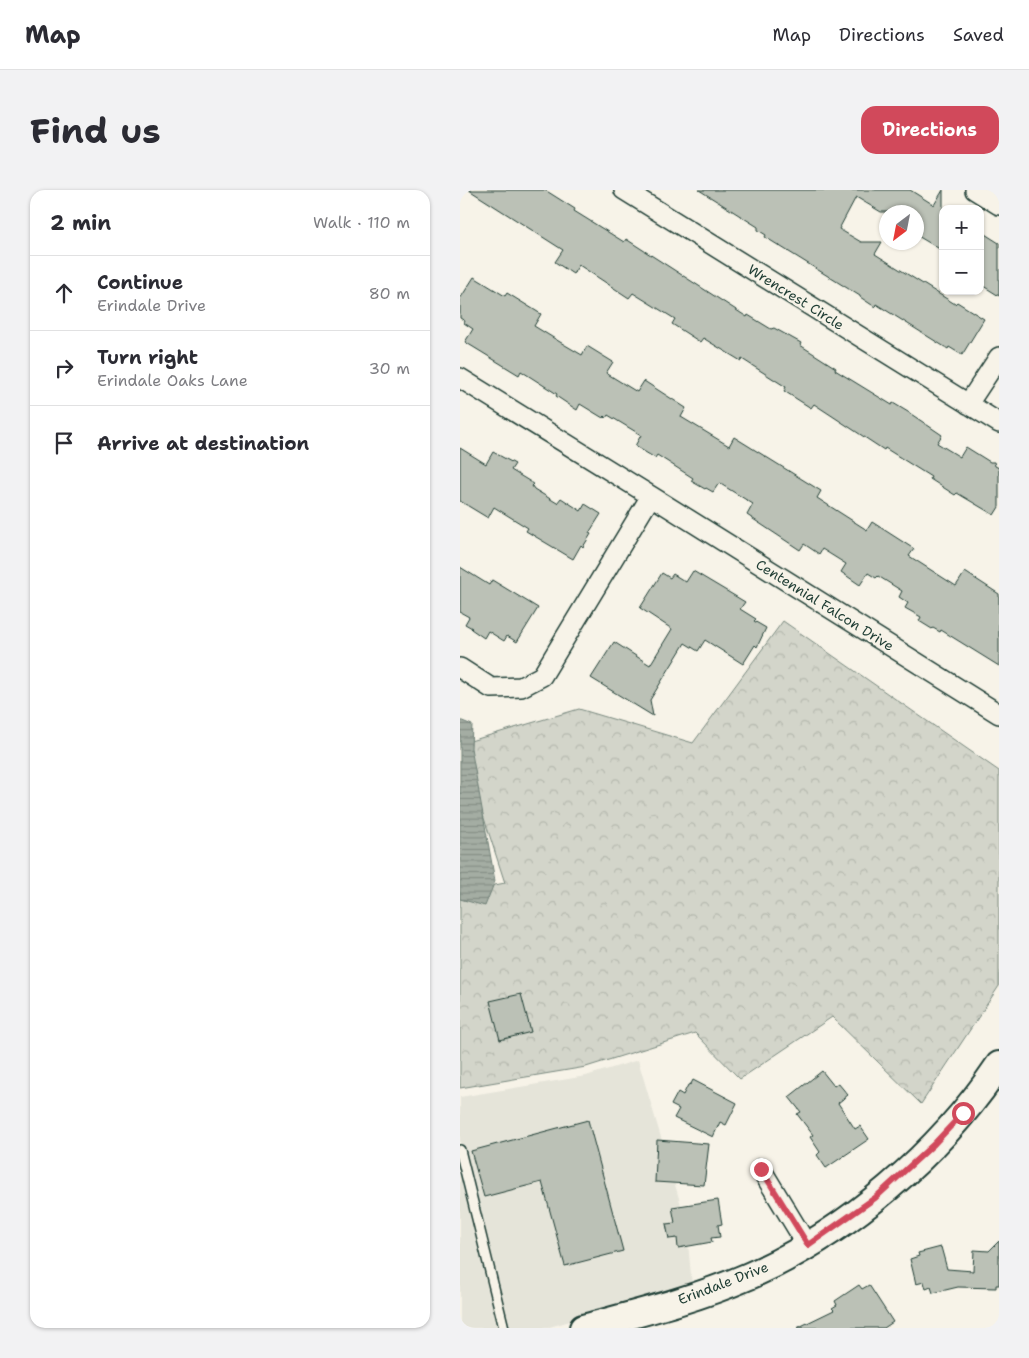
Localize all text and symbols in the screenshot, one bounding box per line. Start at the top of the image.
text: Map [25,19,81,51]
text: Map [773,23,811,47]
text: Directions [839,23,925,47]
text: Saved [953,23,1004,47]
button: Directions [861,106,999,154]
text: Find us [30,107,161,154]
north arrow [879,205,924,250]
map controls [939,205,984,295]
button: + [939,205,984,250]
text: 2 min [50,209,111,237]
text: Walk · 110 m [313,212,410,233]
button: − [939,250,984,295]
street label: Wrencrest Circle [745,260,847,334]
text: Continue [97,270,183,295]
icon: ahead [50,279,78,307]
text: 80 m [369,283,410,304]
text: Erindale Drive [97,295,206,316]
text: Turn right [97,345,198,370]
icon: right [50,354,78,382]
text: 30 m [369,358,410,379]
text: Erindale Oaks Lane [97,370,248,391]
icon: arrive [50,429,78,457]
text: Arrive at destination [97,431,309,456]
street label: Centennial Falcon Drive [753,555,897,655]
route start [952,1102,975,1125]
route end [750,1158,773,1181]
street label: Erindale Drive [675,1257,771,1308]

